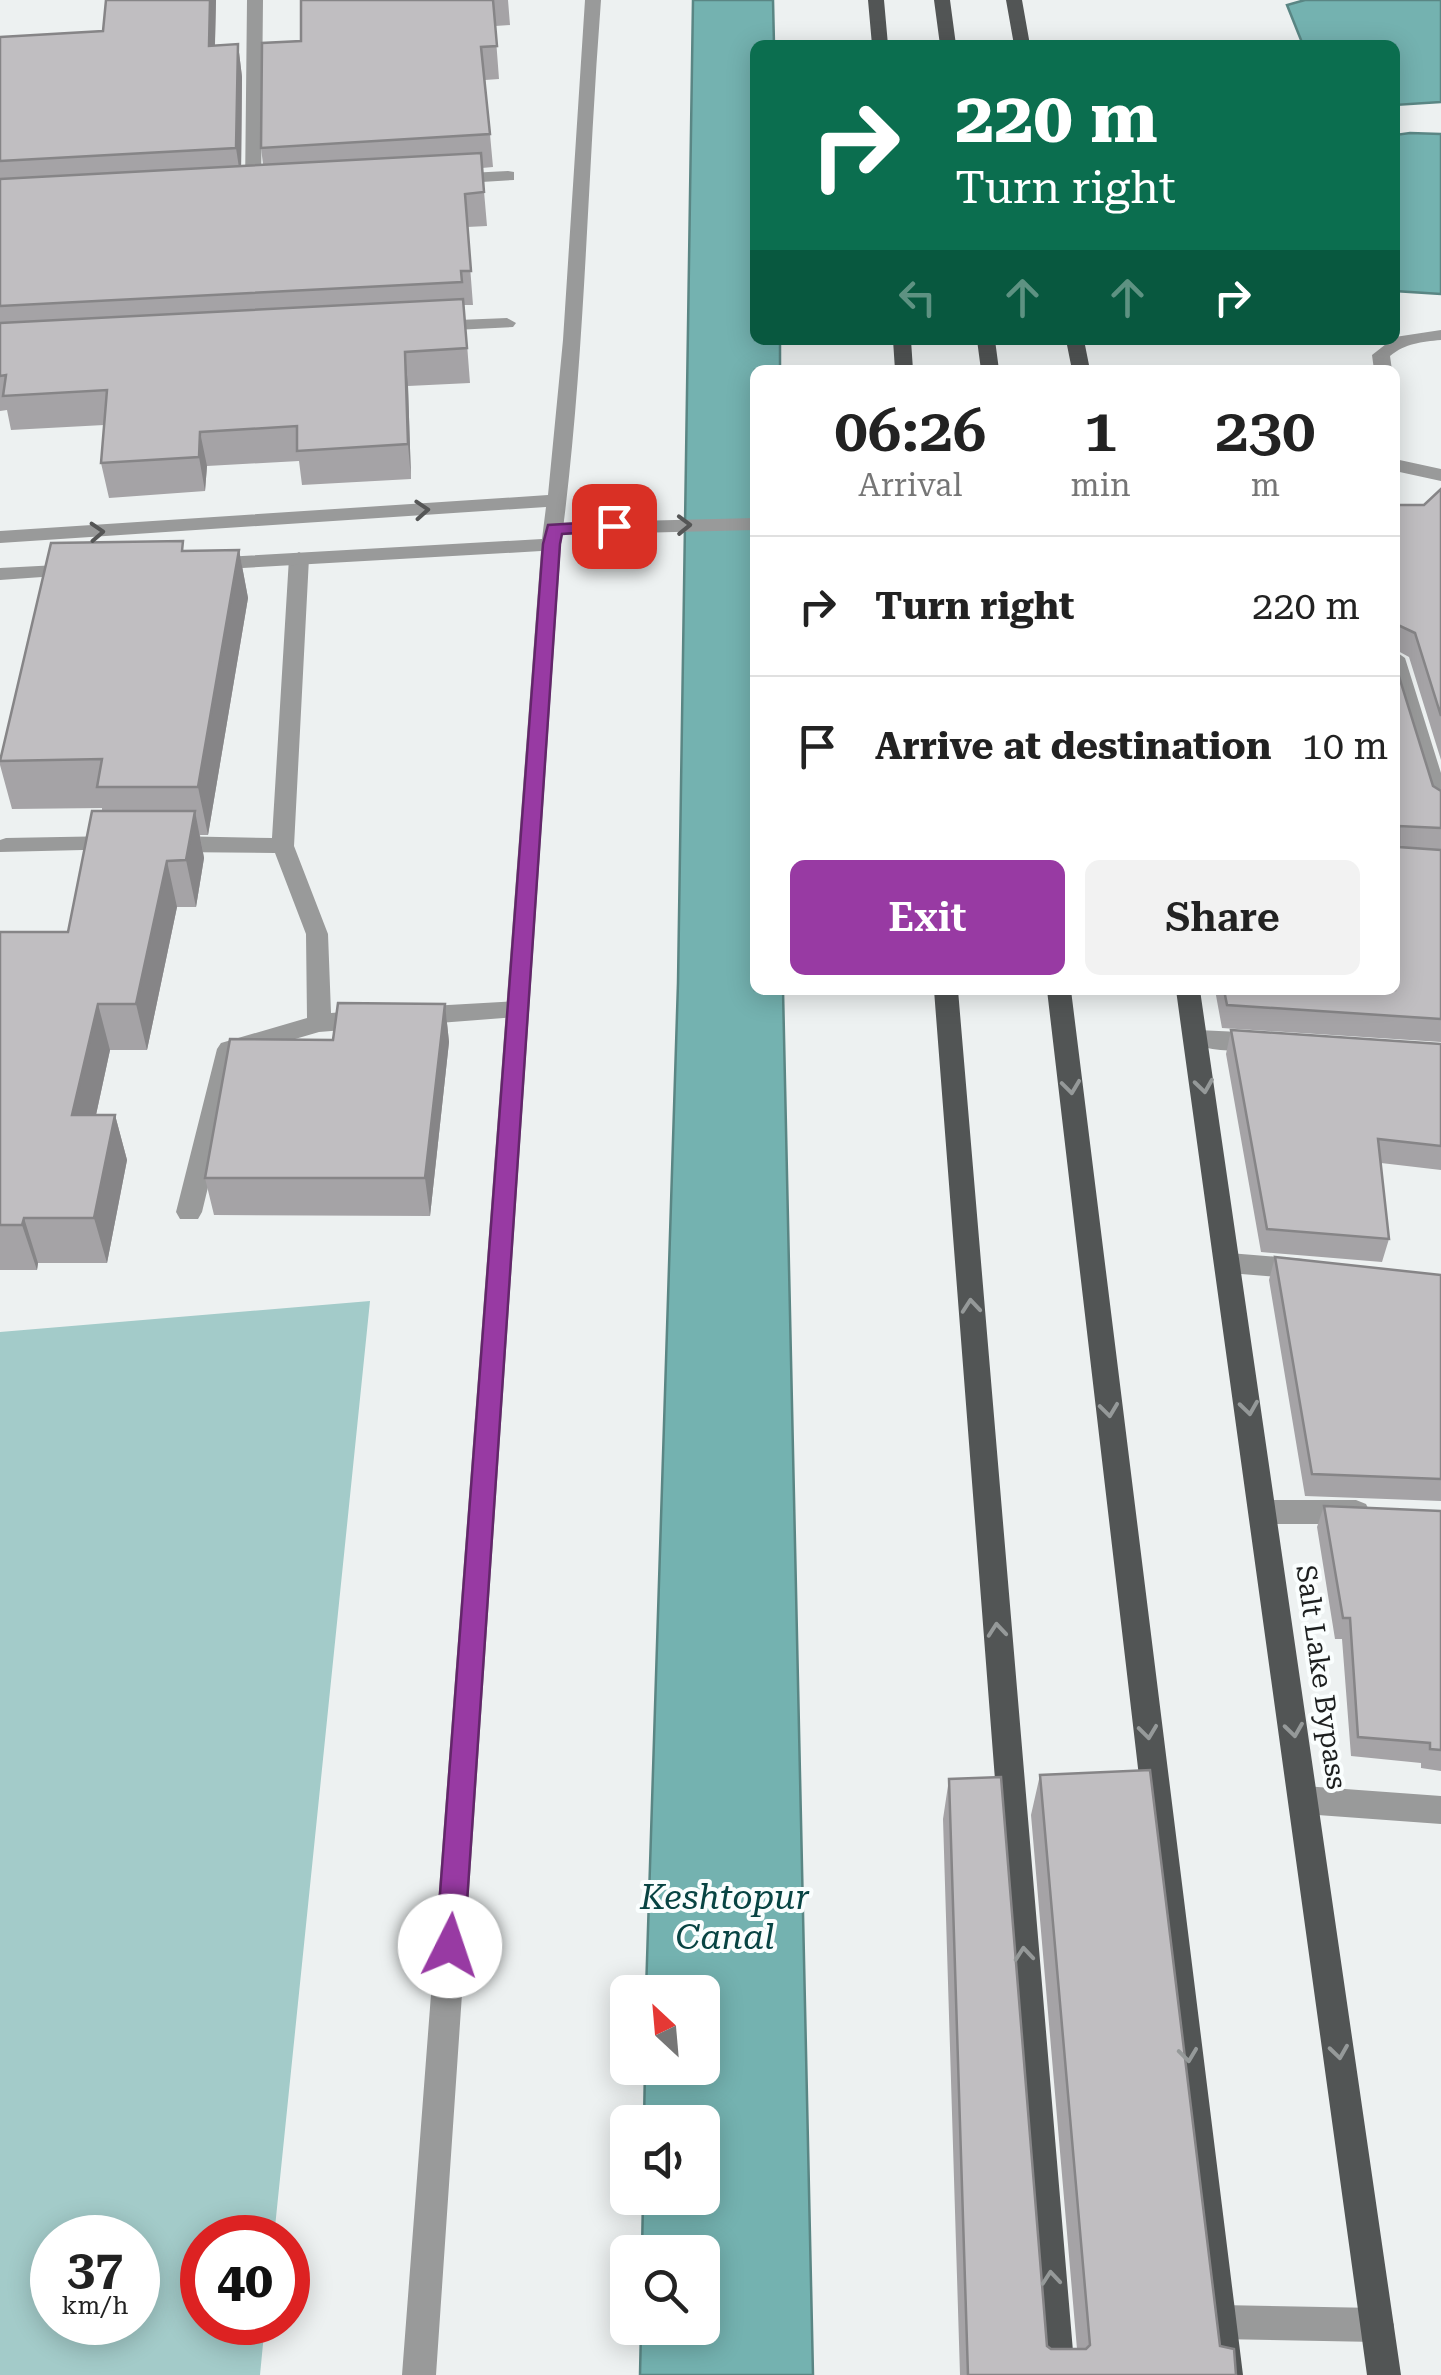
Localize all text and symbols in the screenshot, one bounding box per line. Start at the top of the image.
text: 220 m [955,77,1158,159]
icon: right [790,80,920,210]
text: Turn right [955,161,1176,214]
icon: left [890,270,945,325]
icon: ahead [995,270,1050,325]
icon: ahead [1100,270,1155,325]
icon: right [1205,270,1260,325]
text: 06:26 [834,395,986,466]
text: 1 [1084,395,1117,466]
text: 230 [1215,395,1316,466]
text: Arrival [858,466,962,504]
text: min [1071,466,1131,504]
text: m [1251,466,1280,504]
pin [572,484,657,569]
icon: arrive [587,499,642,554]
one-way arrow [414,500,430,521]
one-way arrow [678,514,693,536]
one-way arrow [90,522,106,543]
icon: right [790,579,845,634]
text: Turn right [875,584,1074,628]
text: 220 m [1252,584,1360,628]
icon: arrive [790,719,845,774]
text: Arrive at destination [875,724,1271,768]
text: 10 m [1301,724,1388,768]
button: Exit [790,860,1065,975]
button: Share [1085,860,1360,975]
one-way arrow [1059,1078,1080,1095]
one-way arrow [1192,1078,1213,1094]
one-way arrow [960,1298,982,1314]
one-way arrow [1238,1400,1259,1416]
one-way arrow [1098,1402,1119,1418]
street label: Salt Lake Bypass [1289,1563,1354,1791]
one-way arrow [987,1622,1009,1638]
one-way arrow [1283,1722,1304,1738]
one-way arrow [1137,1725,1158,1741]
water label: Keshtopur Canal [639,1877,810,1958]
position arrow [398,1894,502,1998]
one-way arrow [1014,1945,1035,1961]
north arrow [610,1975,720,2085]
map controls [610,1975,720,2345]
one-way arrow [1328,2043,1349,2060]
one-way arrow [1177,2047,1198,2063]
button: sound [610,2105,720,2215]
speed limit sign: 40 [180,2215,310,2345]
button: search [610,2235,720,2345]
text: 37 [67,2239,123,2297]
one-way arrow [1040,2269,1062,2285]
text: km/h [62,2291,128,2320]

